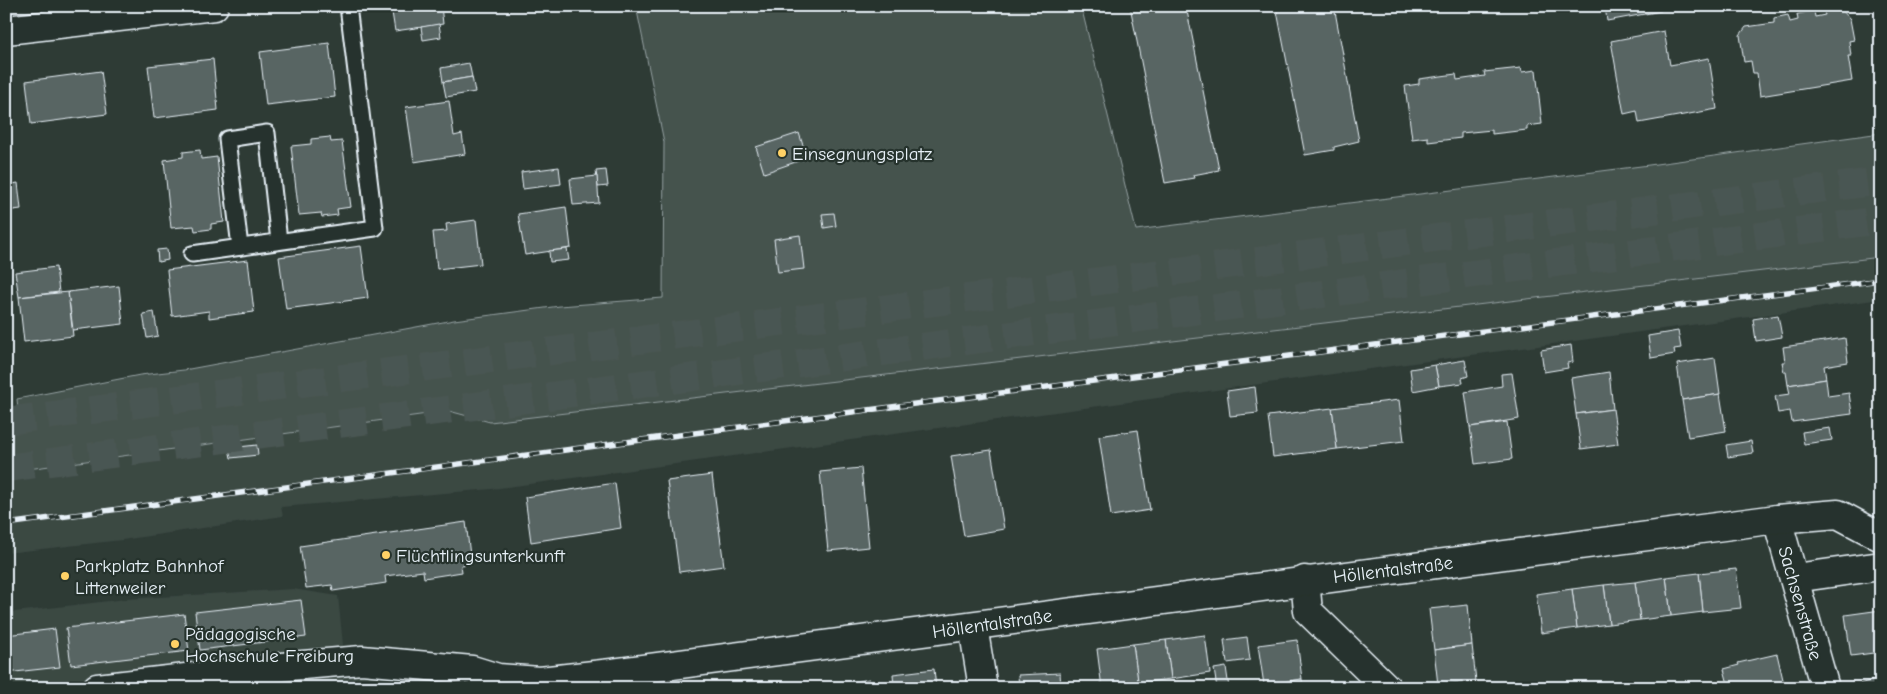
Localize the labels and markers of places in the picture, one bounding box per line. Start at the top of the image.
place label: Einsegnungsplatz [792,143,932,165]
marker: Einsegnungsplatz [776,147,788,159]
place label: Flüchtlingsunterkunft [396,545,565,567]
marker: Flüchtlingsunterkunft [380,549,392,561]
place label: Parkplatz Bahnhof Littenweiler [75,555,225,599]
marker: Parkplatz Bahnhof Littenweiler [59,570,71,582]
place label: Pädagogische Hochschule Freiburg [185,623,354,667]
marker: Pädagogische Hochschule Freiburg [169,638,181,650]

